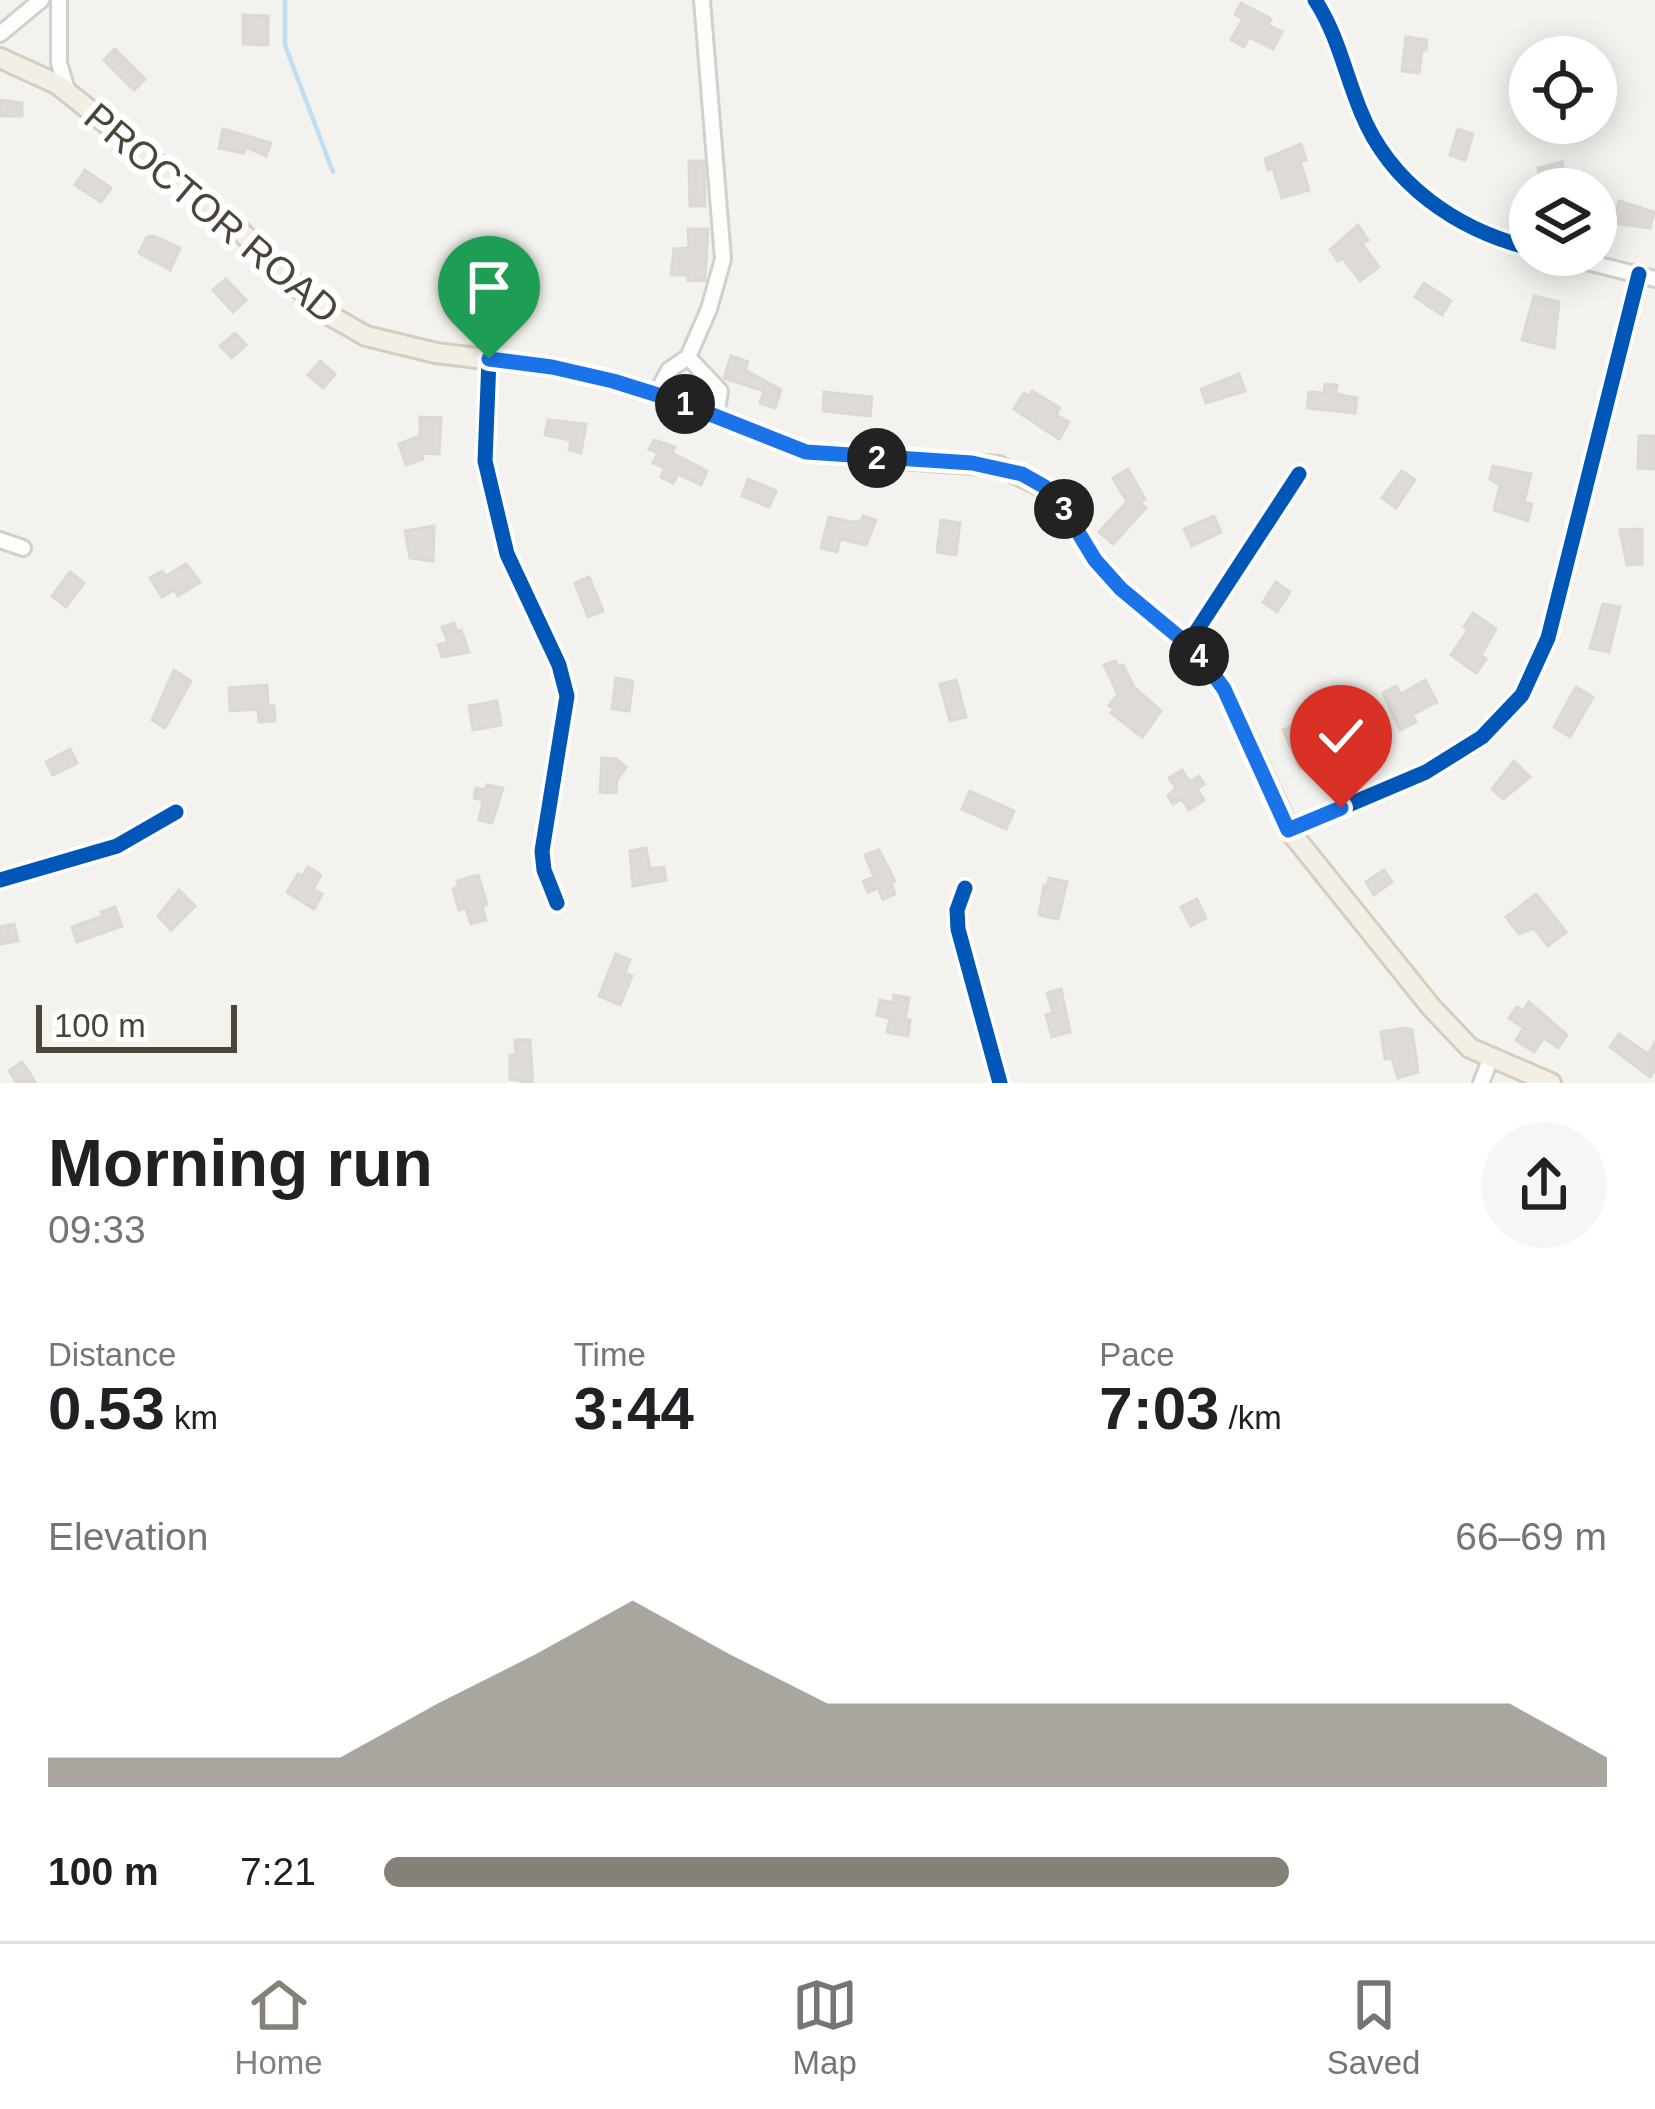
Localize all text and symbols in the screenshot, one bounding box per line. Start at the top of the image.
map controls [1509,36,1617,276]
button: locate [1509,36,1617,144]
street label: PROCTOR ROAD [76,94,348,332]
button: layers [1509,168,1617,276]
pin [438,236,540,359]
icon: arrive [456,254,522,320]
pin: 1 [655,374,715,434]
text: 1 [676,385,694,422]
pin: 2 [847,428,907,488]
text: 2 [868,439,886,476]
pin: 3 [1034,479,1094,539]
text: 3 [1055,490,1073,527]
pin: 4 [1169,626,1229,686]
text: 4 [1190,637,1208,674]
pin [1290,685,1392,808]
icon: check [1308,703,1374,769]
scale bar [36,999,237,1052]
text: 100 m [54,1007,146,1044]
button: share [1481,1122,1607,1248]
text: Morning run [48,1126,433,1200]
text: 09:33 [48,1208,146,1251]
text: Distance [48,1336,176,1373]
text: Time [574,1336,646,1373]
text: Pace [1099,1336,1175,1373]
text: 0.53 [48,1375,165,1442]
text: 3:44 [574,1375,694,1442]
text: 7:03 [1099,1375,1219,1442]
text: km [165,1399,218,1436]
text: /km [1219,1399,1282,1436]
text: Elevation [48,1515,208,1558]
text: 66–69 m [1455,1515,1607,1558]
text: 100 m [48,1850,159,1893]
text: 7:21 [240,1850,316,1893]
tab: Home [235,1972,323,2082]
tab: Map [792,1972,858,2082]
tab: Saved [1327,1972,1420,2082]

